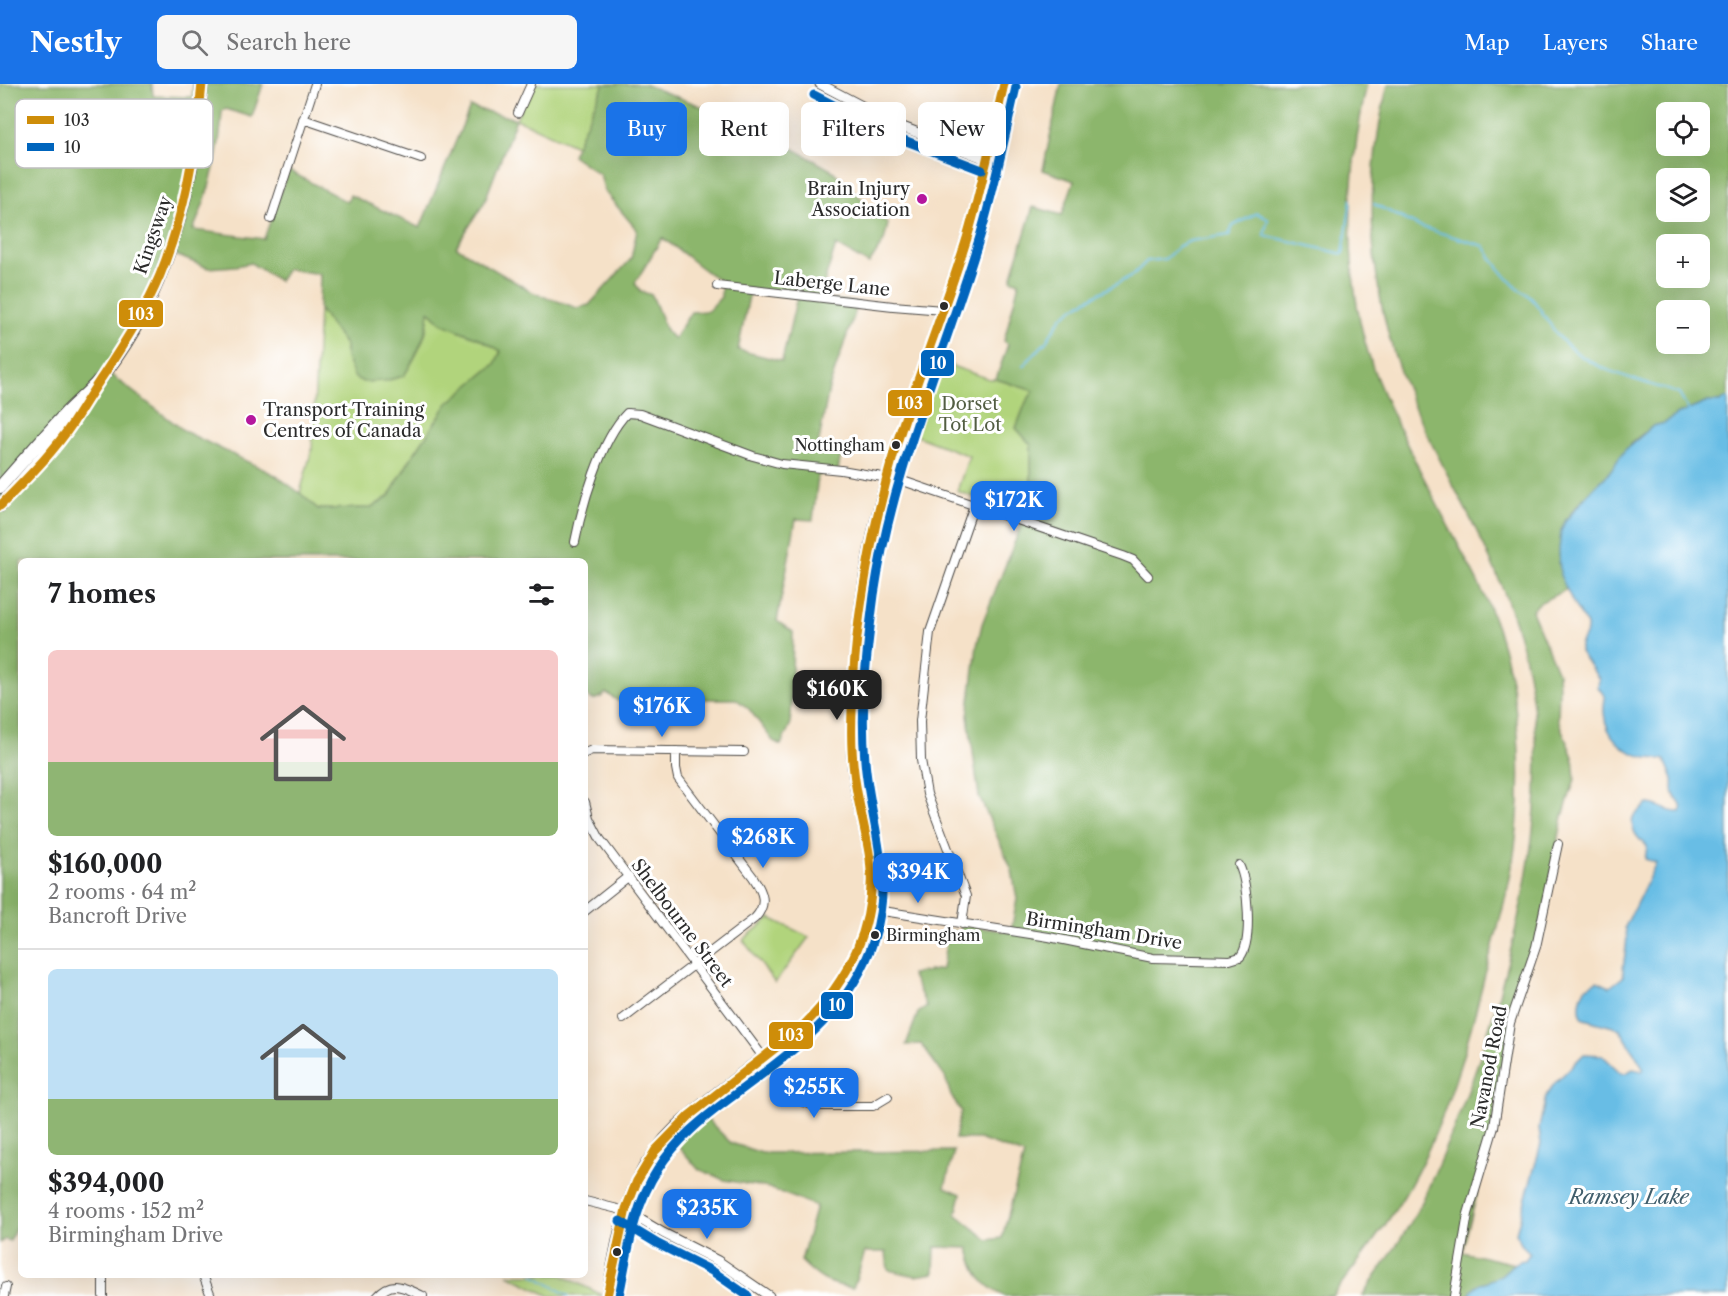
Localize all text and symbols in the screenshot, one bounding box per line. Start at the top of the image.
search box [157,15,577,69]
text: Nestly [30,25,121,59]
icon: search [178,26,211,59]
text: Search here [226,29,351,56]
text: Map [1465,30,1510,55]
text: Layers [1543,30,1608,55]
text: Share [1641,30,1698,55]
legend [15,99,213,168]
chip: Buy [606,102,687,156]
chip: Rent [699,102,789,156]
chip: Filters [801,102,906,156]
chip: New [918,102,1006,156]
map controls [1656,102,1710,354]
button: locate [1656,102,1710,156]
text: 103 [64,110,90,130]
text: 10 [64,137,81,157]
button: layers [1656,168,1710,222]
place label: Brain Injury Association [807,178,911,221]
street label: Kingsway [129,192,177,277]
marker: Brain Injury Association [915,192,929,206]
button: + [1656,234,1710,288]
street label: Laberge Lane [773,267,891,301]
line badge: 103 [118,299,164,328]
unlabelled marker [938,300,950,312]
button: − [1656,300,1710,354]
text: 103 [128,304,154,324]
line badge: 10 [920,349,955,377]
text: 10 [929,353,947,373]
line badge: 103 [887,389,933,417]
text: 103 [897,393,923,413]
park label: Dorset Tot Lot [938,393,1002,436]
place label: Transport Training Centres of Canada [263,399,425,442]
marker: Transport Training Centres of Canada [244,413,258,427]
place label: Nottingham [794,435,885,455]
marker: Nottingham [890,439,902,451]
pin: $172K [972,481,1056,532]
text: $172K [985,488,1043,512]
text: 7 homes [48,578,156,610]
icon: filters [525,578,558,611]
pin: $160K [795,670,879,721]
text: $160K [807,677,867,701]
pin: $176K [620,687,704,738]
icon: home [249,689,357,797]
text: $176K [633,694,691,718]
pin: $268K [721,818,805,869]
text: $268K [731,825,795,849]
text: $160,000 [48,848,163,880]
pin: $394K [876,853,960,904]
street label: Shelbourne Street [627,854,738,992]
text: $394K [887,860,949,884]
text: 2 rooms · 64 m² [48,880,197,904]
text: Bancroft Drive [48,904,187,928]
street label: Birmingham Drive [1024,908,1184,954]
place label: Birmingham [886,925,980,945]
marker: Birmingham [869,929,881,941]
line badge: 10 [820,991,854,1020]
text: 10 [828,995,846,1015]
street label: Navanod Road [1466,1004,1512,1130]
icon: home [249,1008,357,1116]
line badge: 103 [768,1021,814,1050]
text: 103 [778,1025,804,1045]
pin: $255K [772,1068,856,1119]
text: $255K [783,1075,845,1099]
text: $394,000 [48,1167,165,1199]
water label: Ramsey Lake [1567,1185,1690,1209]
pin: $235K [665,1189,749,1240]
text: $235K [676,1196,738,1220]
text: 4 rooms · 152 m² [48,1199,204,1223]
text: Birmingham Drive [48,1223,223,1247]
unlabelled marker [611,1246,623,1258]

